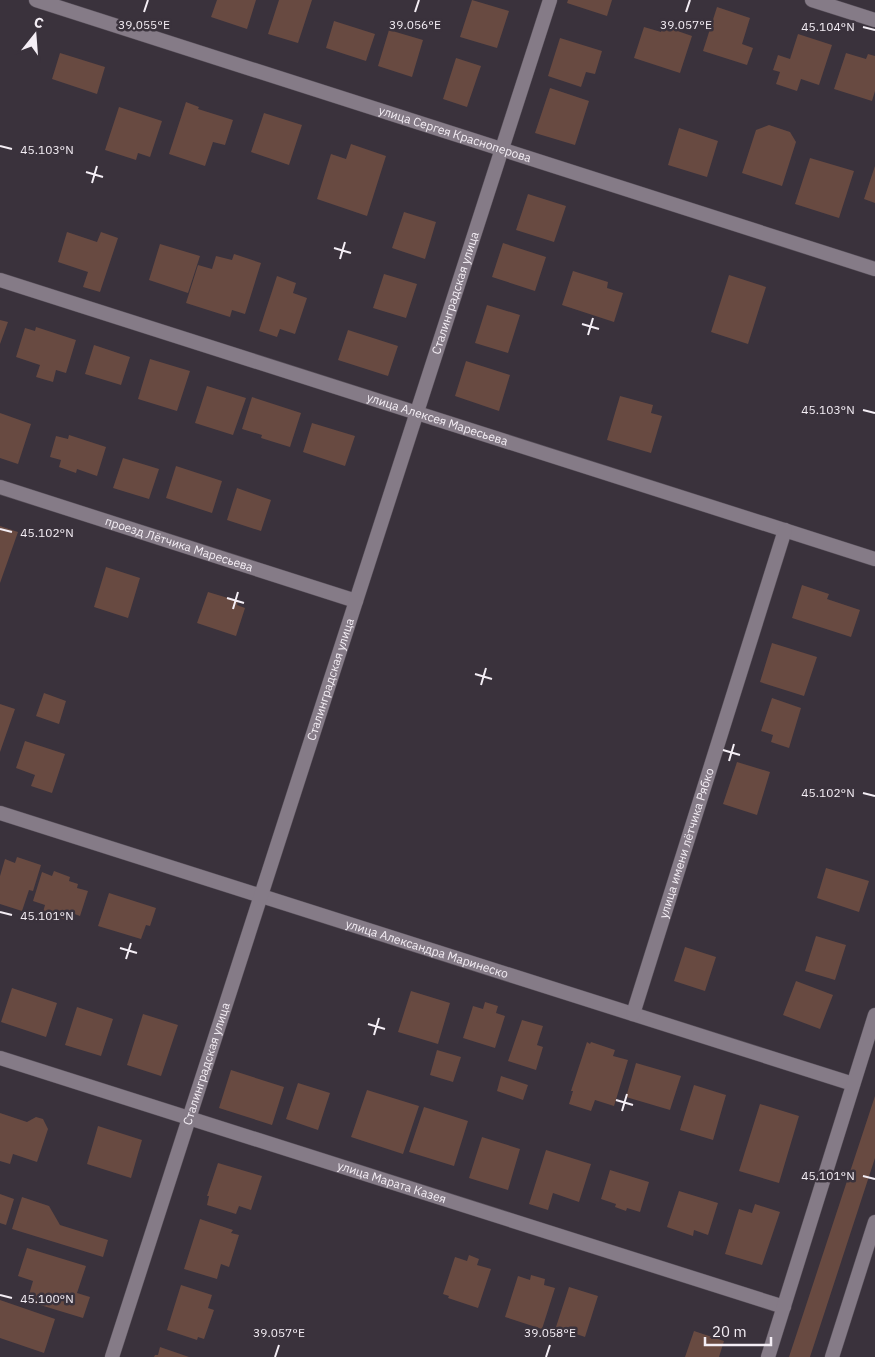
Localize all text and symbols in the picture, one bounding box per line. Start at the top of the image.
north arrow [10,10,60,60]
text: С [32,13,46,33]
text: 39.055°E [118,17,170,32]
text: 39.056°E [389,17,441,32]
text: 39.057°E [660,17,712,32]
text: 45.104°N [801,19,855,34]
street label: улица Сергея Красноперова [377,102,534,166]
text: 45.103°N [20,142,74,157]
street label: Сталинградская улица [428,229,482,356]
street label: улица Алексея Маресьева [365,389,510,449]
text: 45.103°N [801,402,855,417]
street label: проезд Лётчика Маресьева [103,513,256,575]
text: 45.102°N [20,525,74,540]
street label: Сталинградская улица [303,616,357,742]
street label: улица имени лётчика Рябко [655,766,717,920]
text: 45.102°N [801,785,855,800]
text: 45.101°N [20,908,74,923]
street label: улица Александра Маринеско [344,916,510,981]
street label: Сталинградская улица [179,1000,233,1127]
street label: улица Марата Казея [335,1158,448,1206]
text: 45.101°N [801,1168,855,1183]
text: 45.100°N [20,1291,74,1306]
scale bar [705,1314,771,1346]
text: 20 m [712,1322,747,1341]
text: 39.057°E [253,1325,305,1340]
text: 39.058°E [524,1325,576,1340]

